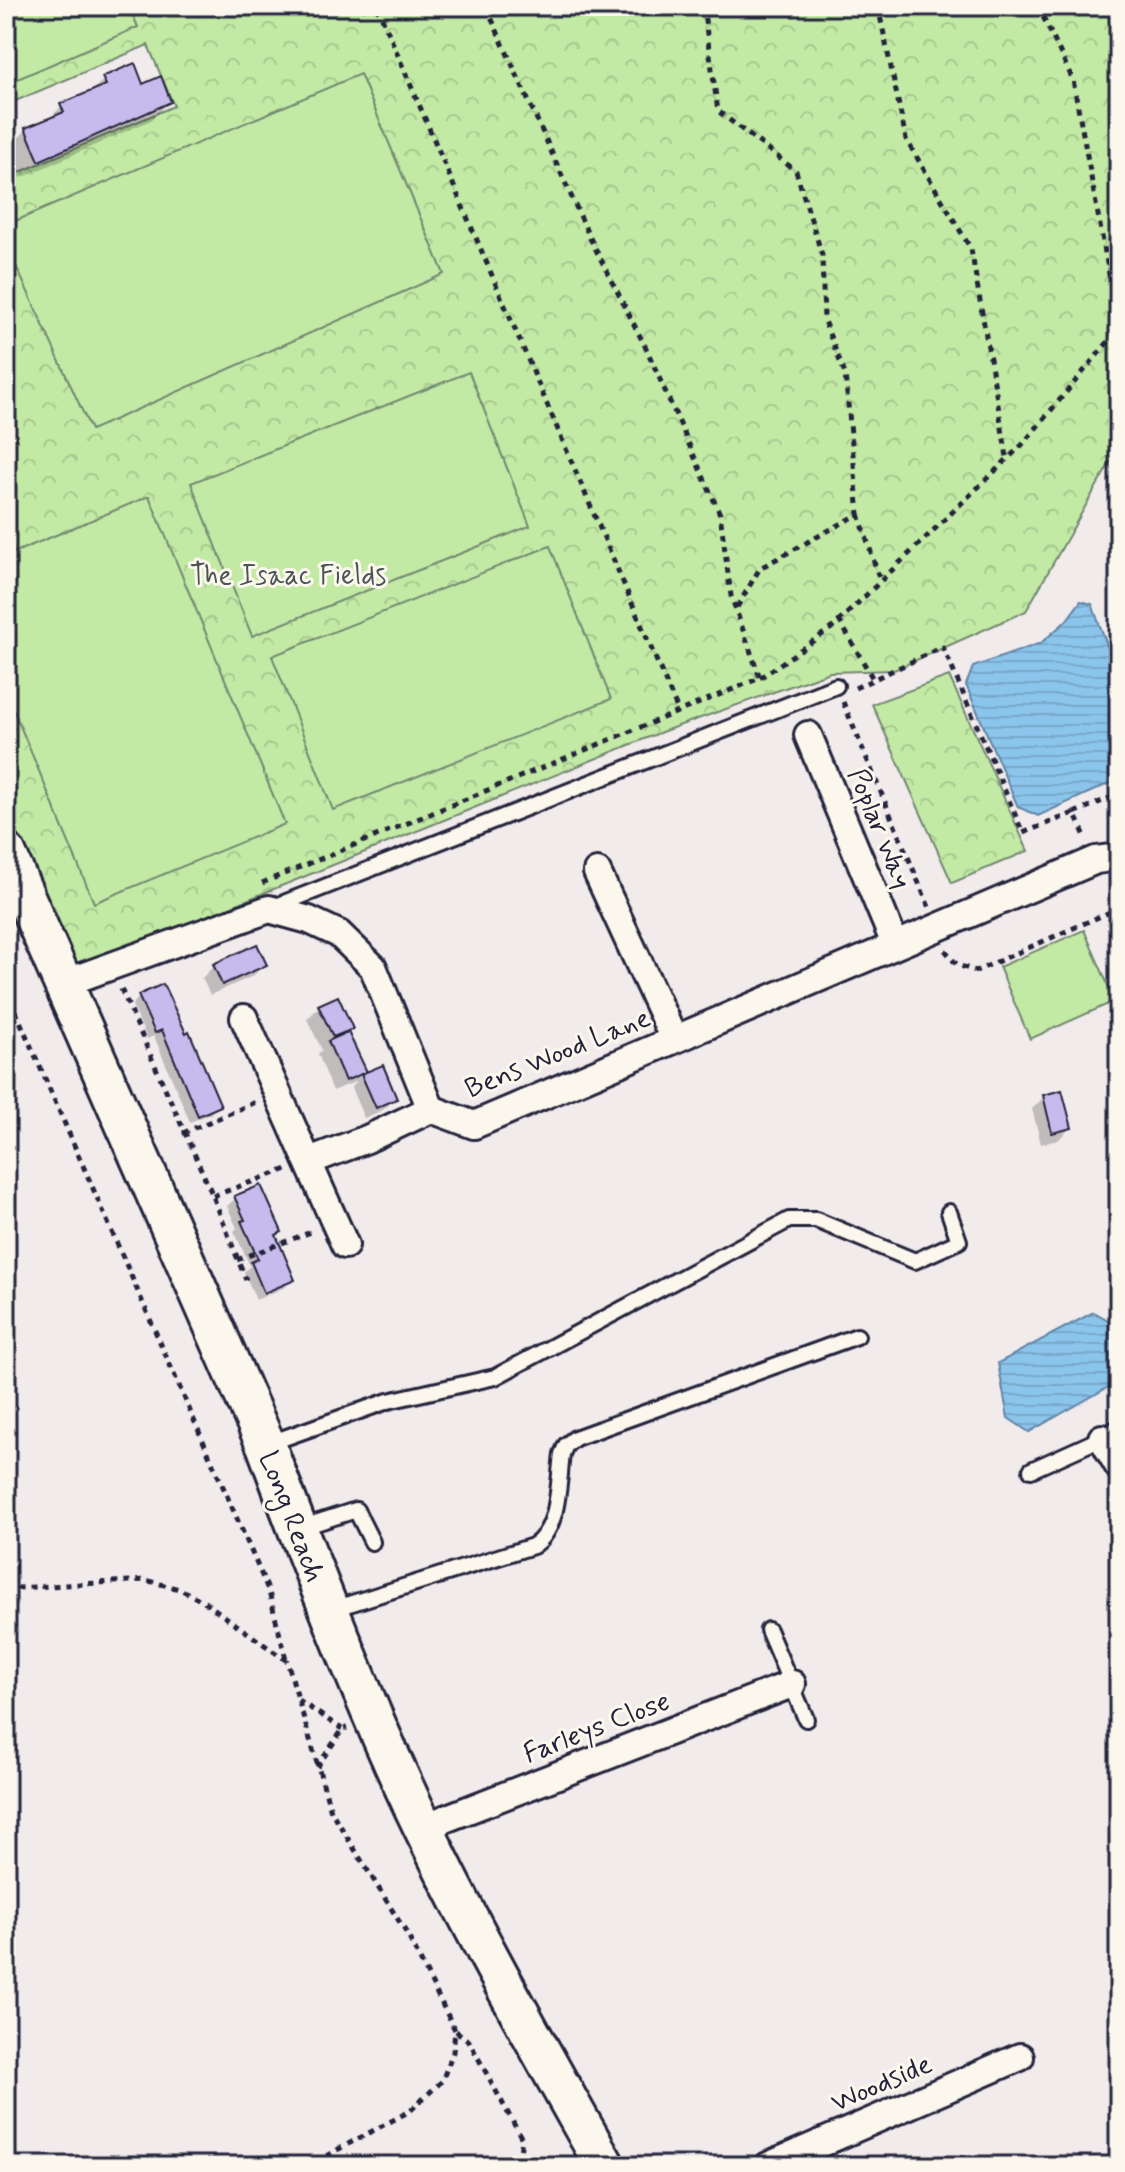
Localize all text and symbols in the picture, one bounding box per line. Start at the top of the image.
park label: The Isaac Fields [190,558,386,595]
street label: Poplar Way [838,763,920,895]
street label: Bens Wood Lane [460,1000,656,1108]
street label: Long Reach [247,1446,333,1588]
street label: Farleys Close [518,1683,675,1773]
street label: Woodside [826,2047,938,2122]

